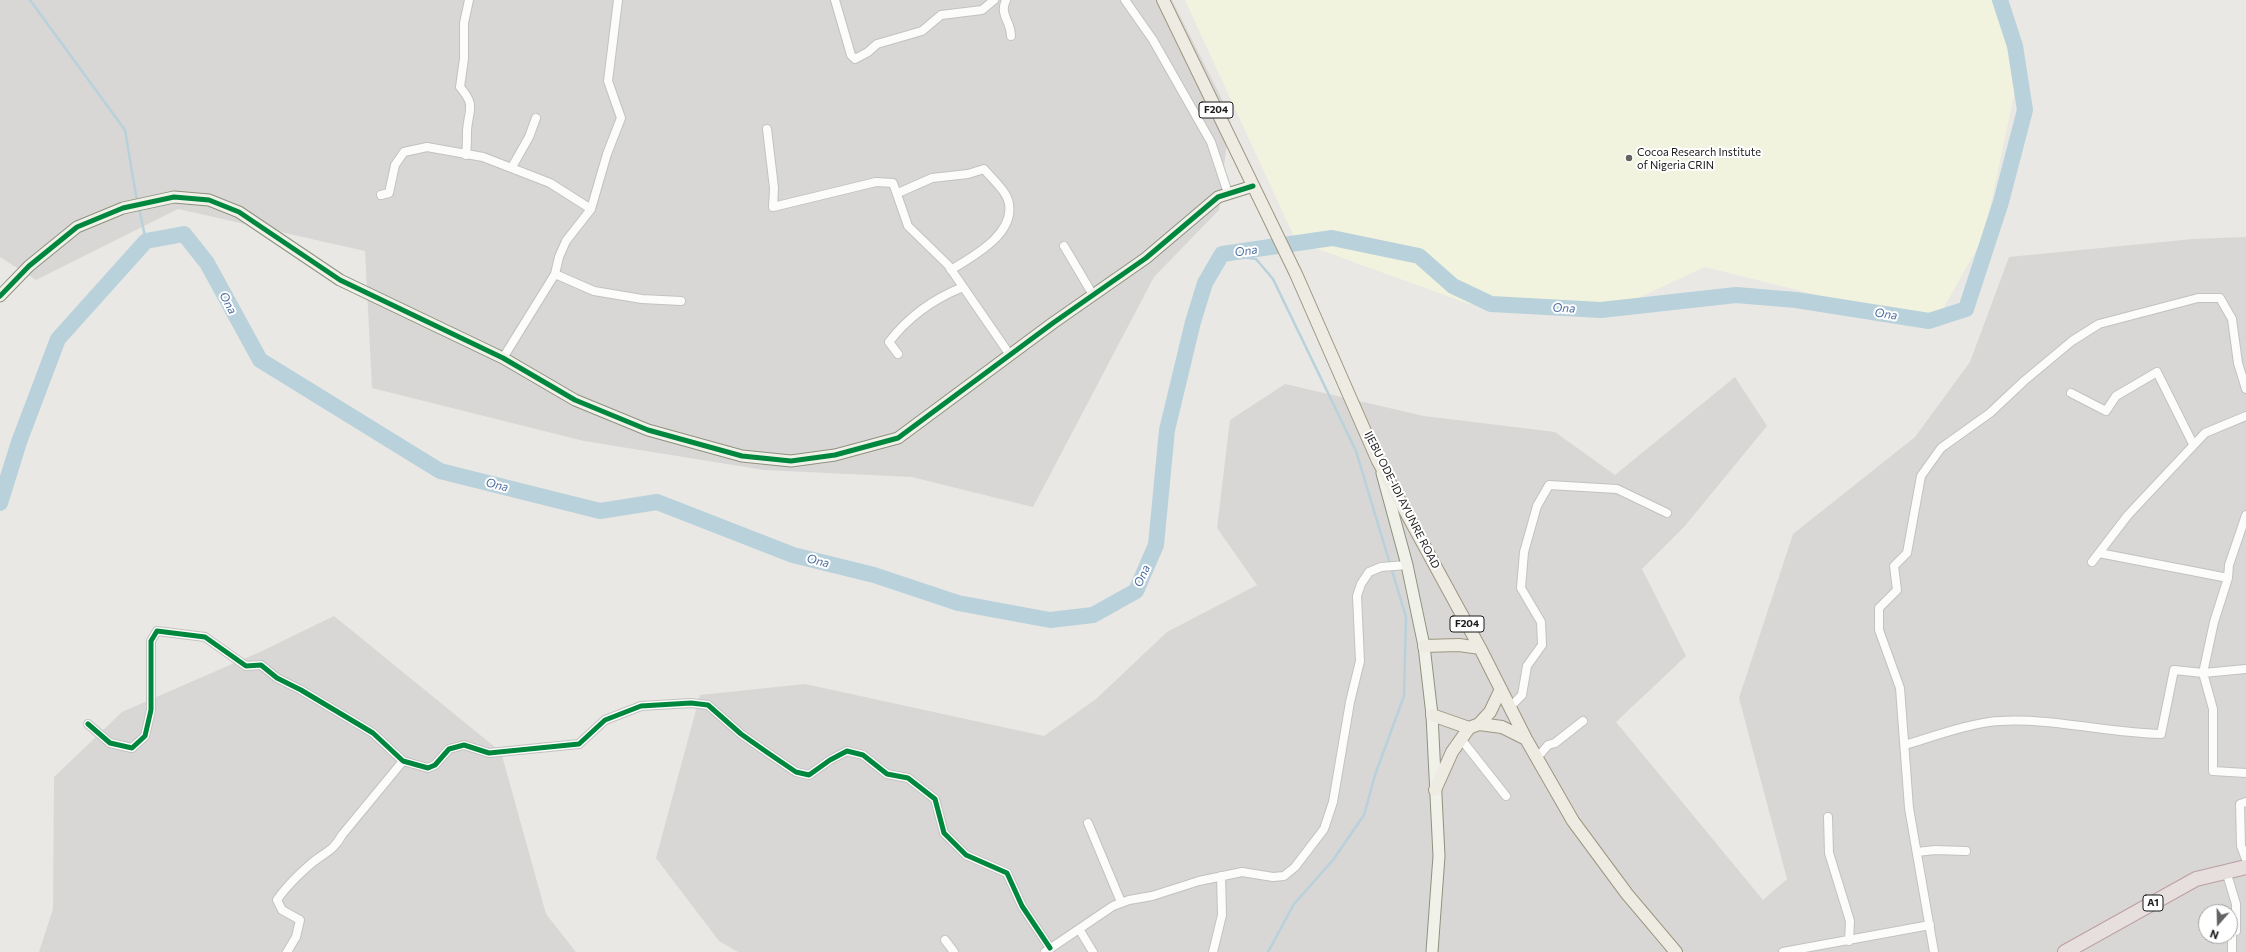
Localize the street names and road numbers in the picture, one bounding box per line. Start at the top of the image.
road number: F204 [1199,102,1233,118]
street label: IJEBU ODE-IDI AYUNRE ROAD [1362,429,1442,571]
road number: F204 [1450,616,1484,632]
road number: A1 [2143,895,2163,911]

